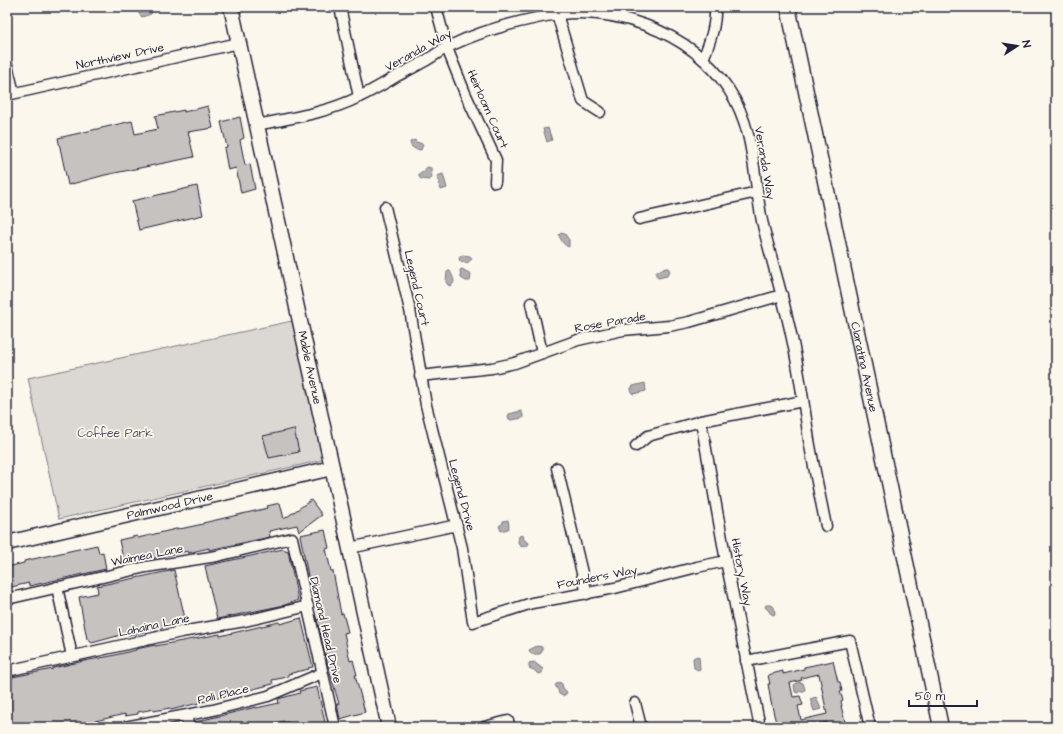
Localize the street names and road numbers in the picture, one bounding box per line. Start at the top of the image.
street label: Veranda Way [382,25,455,77]
street label: Northview Drive [74,39,166,74]
street label: Heirloom Court [463,67,513,151]
street label: Veranda Way [749,125,779,201]
street label: Legend Court [399,249,434,328]
street label: Rose Parade [573,308,647,337]
street label: Claratina Avenue [846,320,882,414]
street label: Mable Avenue [293,329,326,406]
street label: Legend Drive [443,457,479,534]
street label: Palmwood Drive [125,488,215,524]
street label: History Way [726,537,756,608]
street label: Waimea Lane [110,540,185,571]
street label: Founders Way [556,561,639,595]
street label: Diamond Head Drive [305,575,346,685]
street label: Lahaina Lane [117,610,192,641]
street label: Pali Place [196,680,251,709]

